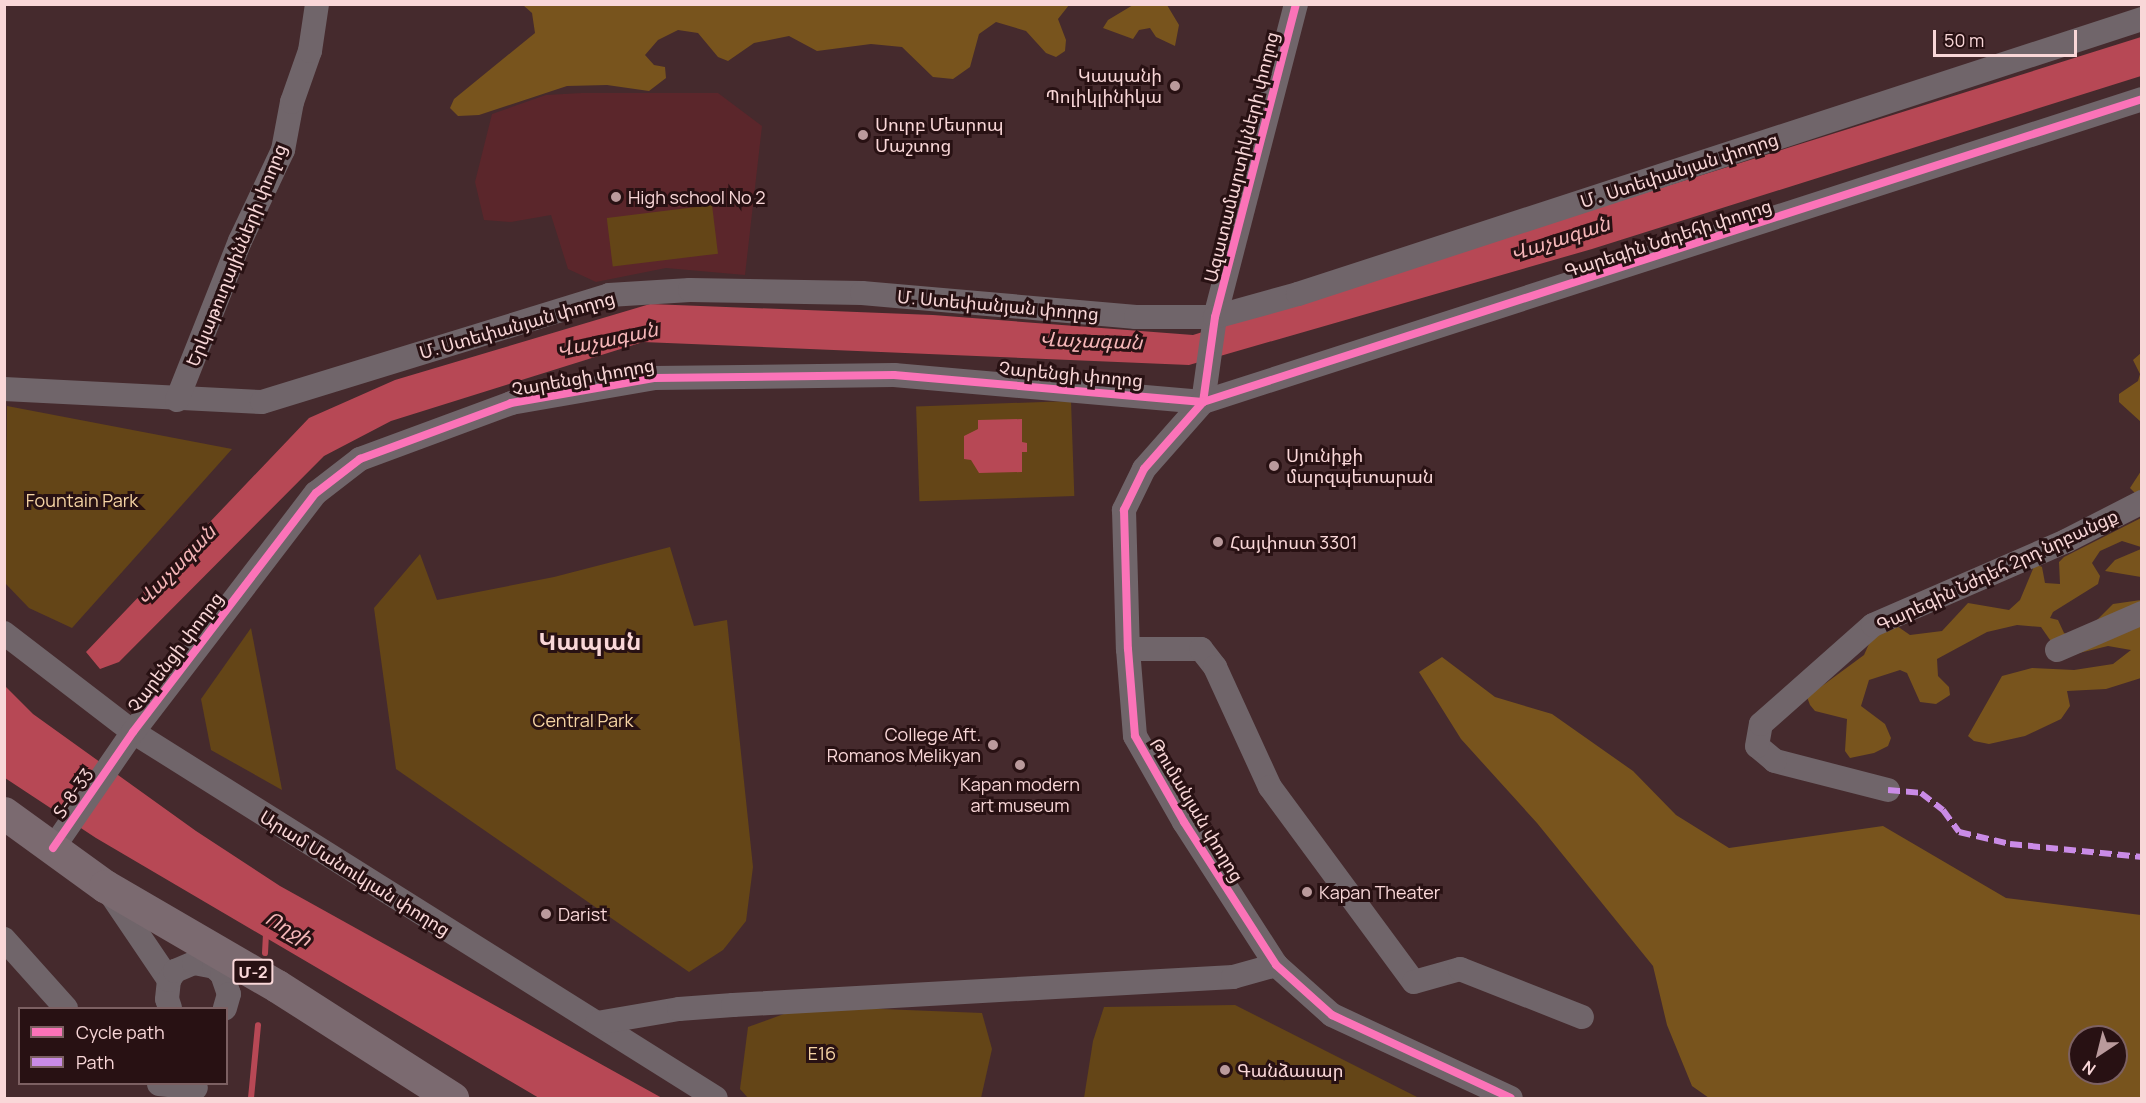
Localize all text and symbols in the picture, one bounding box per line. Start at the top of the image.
scale bar [1936,18,2080,56]
text: 50 m [1944,28,1984,52]
street label: Ազատամարտիկների փողոց [1199,29,1283,285]
place label: Կապանի Պոլիկլինիկա [1045,65,1162,107]
marker: Կապանի Պոլիկլինիկա [1166,77,1184,95]
place label: Սուրբ Մեսրոպ Մաշտոց [875,114,1003,156]
marker: Սուրբ Մեսրոպ Մաշտոց [856,128,870,142]
street label: Մ․ Ստեփանյան փողոց [1577,128,1781,212]
street label: Երկաթուղայինների փողոց [181,140,291,370]
place label: High school No 2 [628,186,766,208]
marker: High school No 2 [609,190,623,204]
street label: Գարեգին Նժդեհի փողոց [1562,194,1774,282]
water label: Վաչագան [1507,211,1613,265]
street label: Մ. Ստեփանյան փողոց [896,285,1100,325]
street label: Մ. Ստեփանյան փողոց [417,287,617,363]
water label: Վաչագան [554,317,660,361]
water label: Վաչագան [1039,326,1143,354]
street label: Չարենցի փողոց [510,354,656,400]
street label: Չարենցի փողոց [998,357,1144,391]
place label: Սյունիքի մարզպետարան [1286,445,1434,488]
marker: Սյունիքի մարզպետարան [1267,459,1281,473]
park label: Fountain Park [26,489,138,511]
street label: Գարեգին Նժդեհ 2րդ նրբանցք [1873,504,2121,636]
water label: Վաչագան [132,520,220,610]
place label: Հայփոստ 3301 [1230,531,1357,553]
marker: Հայփոստ 3301 [1211,535,1225,549]
street label: Չարենցի փողոց [123,588,227,716]
district label: Կապան [538,627,642,655]
park label: Central Park [533,709,633,731]
place label: College Aft. Romanos Melikyan [827,724,981,766]
street label: Թումանյան փողոց [1145,734,1249,886]
marker: College Aft. Romanos Melikyan [986,738,1000,752]
marker: Kapan modern art museum [1013,758,1027,772]
street label: Տ-8-33 [48,764,98,822]
place label: Kapan modern art museum [960,774,1080,816]
street label: Արամ Մանուկյան փողոց [256,806,454,940]
place label: Kapan Theater [1319,881,1440,903]
marker: Kapan Theater [1300,885,1314,899]
place label: Darist [558,903,607,925]
water label: Ողջի [262,905,316,951]
marker: Darist [539,907,553,921]
road number: Մ-2 [232,959,274,985]
legend [18,1007,228,1085]
text: Cycle path [76,1020,165,1044]
north arrow [2068,1025,2128,1085]
park label: E16 [808,1042,836,1064]
text: Path [76,1050,114,1074]
text: N [2078,1056,2100,1080]
place label: Գանձասար [1237,1059,1343,1081]
marker: Գանձասար [1218,1063,1232,1077]

